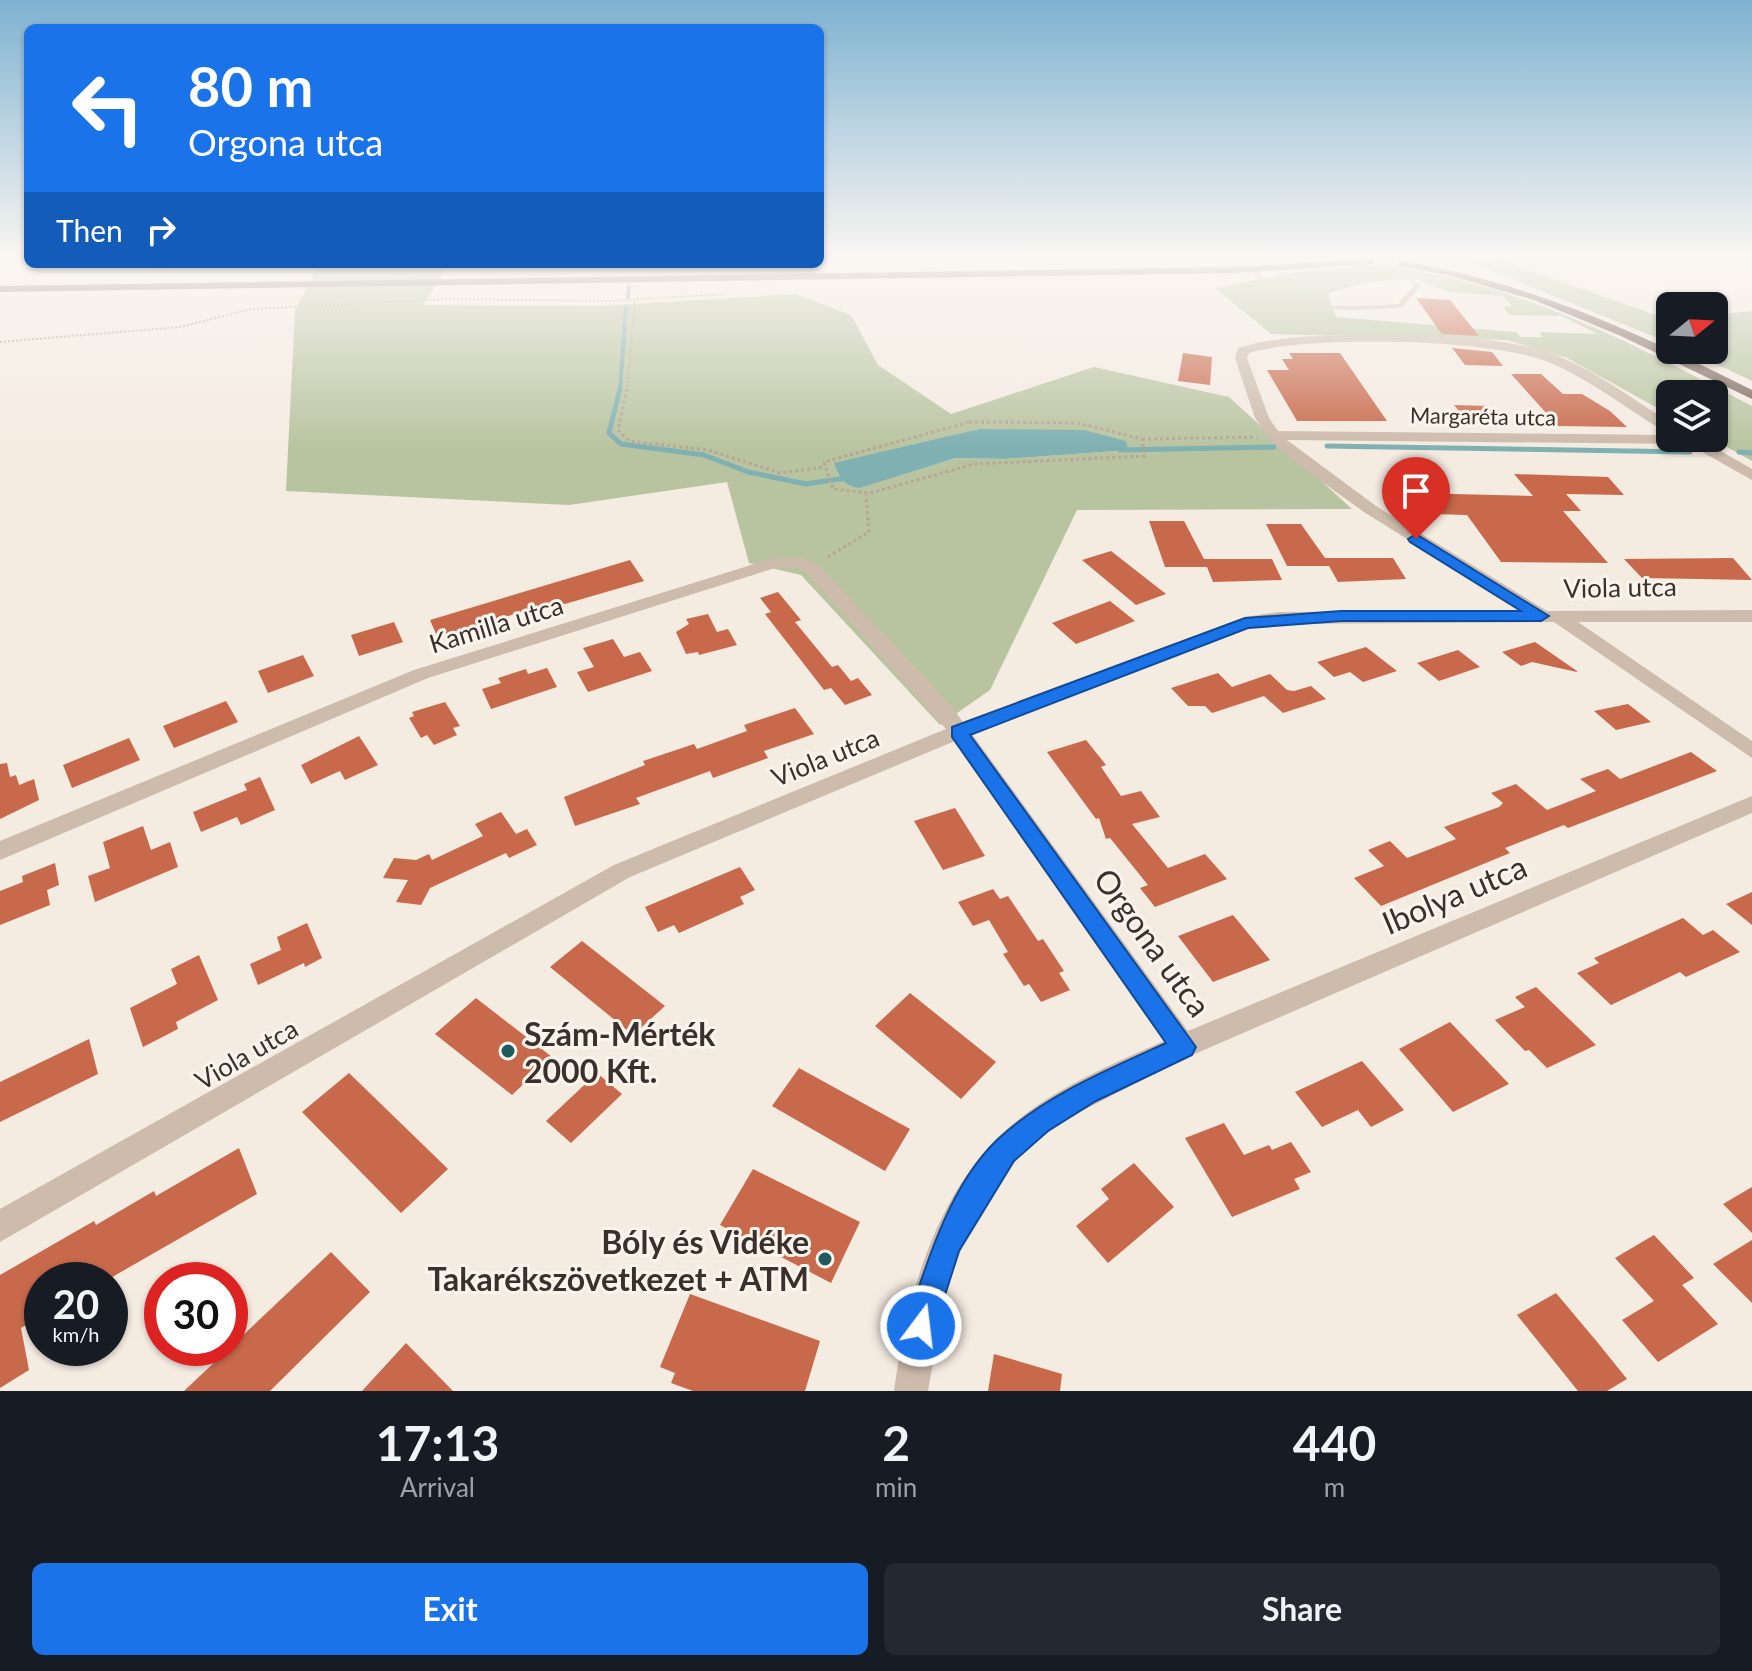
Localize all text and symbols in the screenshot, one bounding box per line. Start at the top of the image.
text: 80 m [188,52,313,119]
icon: left [56,56,160,160]
text: Orgona utca [188,120,383,164]
icon: right [139,208,183,252]
text: Then [56,212,123,248]
north arrow [1656,292,1728,364]
map controls [1656,292,1728,452]
button: layers [1656,380,1728,452]
street label: Margaréta utca [1410,401,1556,431]
pin [1382,457,1450,539]
icon: arrive [1394,469,1438,513]
street label: Viola utca [1563,570,1677,604]
street label: Kamilla utca [425,588,567,660]
street label: Viola utca [766,721,884,793]
street label: Ibolya utca [1376,846,1532,942]
street label: Orgona utca [1086,860,1220,1024]
street label: Viola utca [189,1012,303,1096]
place label: Szám-Mérték 2000 Kft. [524,1014,716,1090]
marker: Szám-Mérték 2000 Kft. [499,1042,517,1060]
place label: Bóly és Vidéke Takarékszövetkezet + ATM [427,1222,809,1298]
marker: Bóly és Vidéke Takarékszövetkezet + ATM [816,1250,834,1268]
speed limit sign: 30 [144,1262,248,1366]
text: 20 [53,1280,99,1328]
position arrow [879,1284,963,1368]
text: km/h [53,1322,99,1346]
text: 17:13 [376,1414,499,1471]
text: 2 [882,1414,910,1471]
text: 440 [1293,1414,1376,1471]
text: Arrival [400,1471,475,1503]
text: min [875,1471,917,1503]
text: m [1324,1471,1345,1503]
button: Exit [32,1563,868,1655]
button: Share [884,1563,1720,1655]

